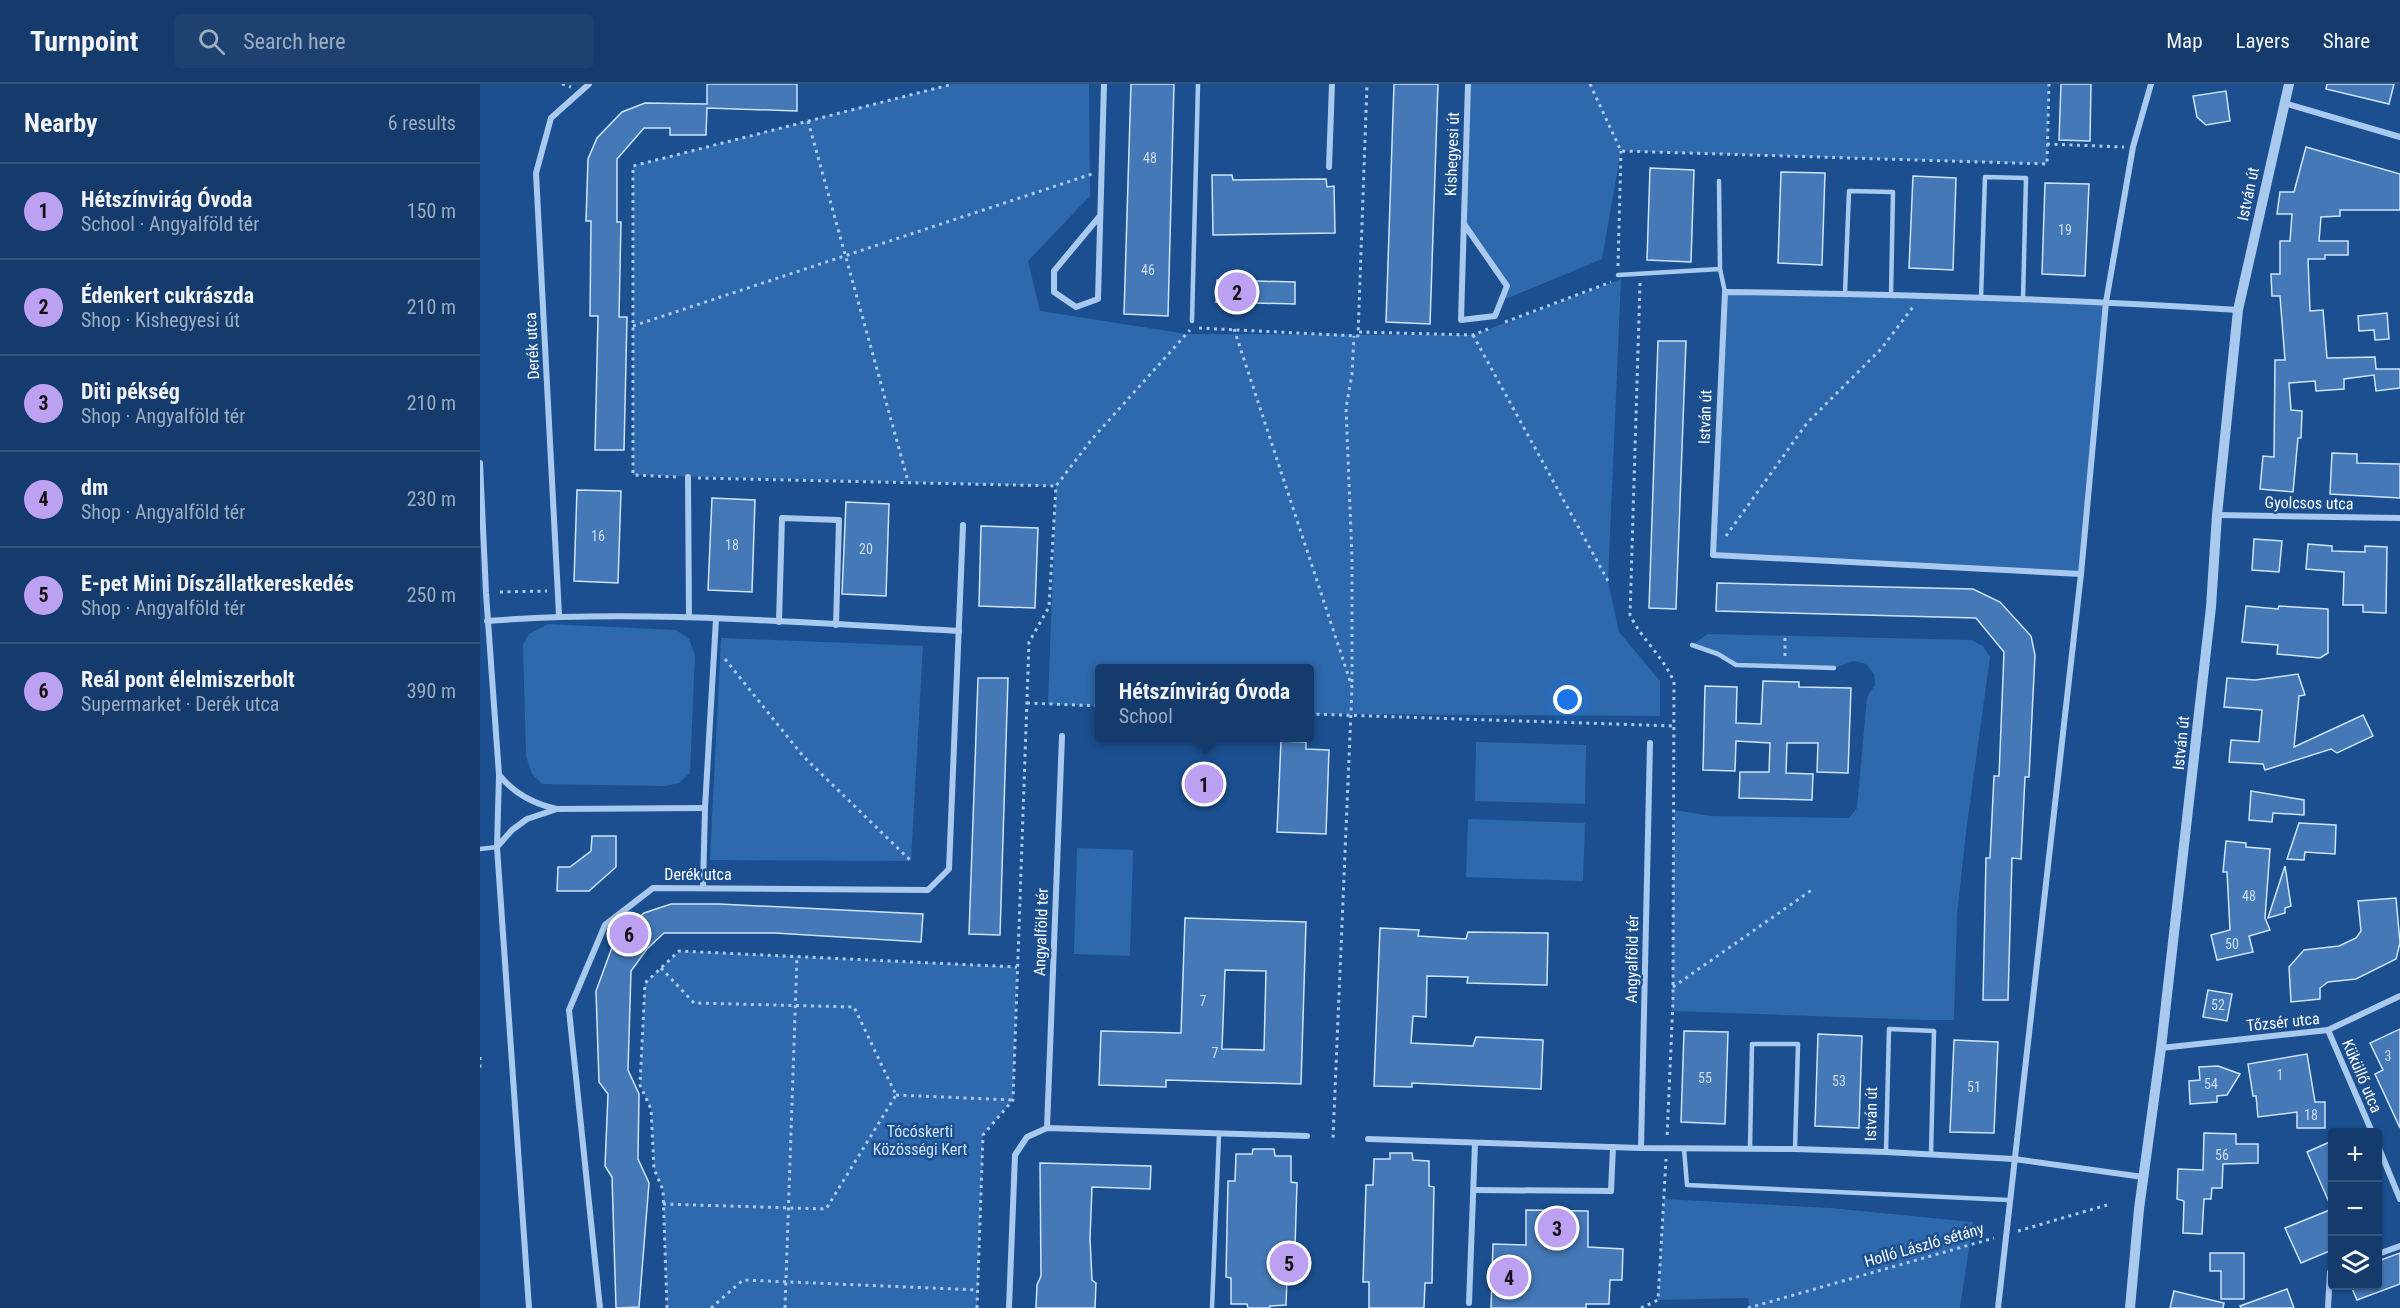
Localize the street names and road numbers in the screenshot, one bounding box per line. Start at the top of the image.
street label: Kishegyesi út [1441,111,1463,196]
street label: István út [2233,165,2263,223]
street label: Derék utca [521,312,543,380]
street label: István út [1695,389,1715,444]
street label: Gyolcsos utca [2264,493,2354,513]
street label: István út [2169,715,2193,771]
street label: Derék utca [664,865,732,884]
street label: Angyalföld tér [1030,887,1052,976]
street label: Angyalföld tér [1622,915,1642,1003]
street label: Tőzsér utca [2246,1009,2320,1035]
street label: Küküllő utca [2338,1036,2386,1116]
street label: István út [1861,1086,1881,1141]
street label: Holló László sétány [1862,1219,1986,1271]

